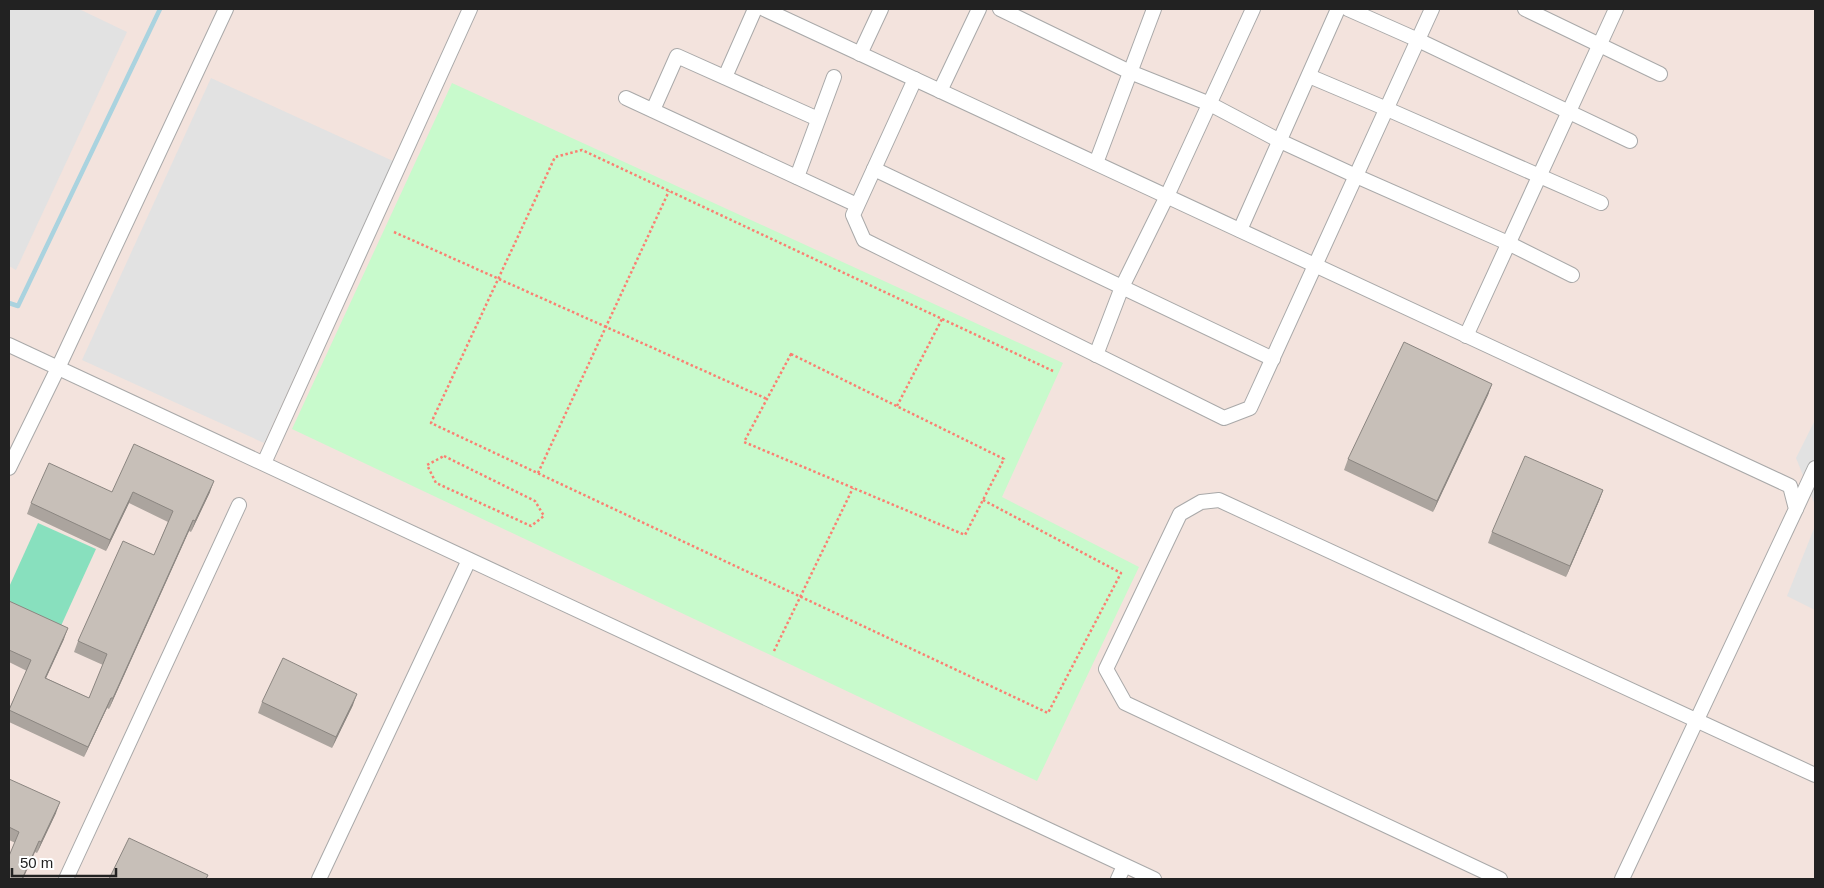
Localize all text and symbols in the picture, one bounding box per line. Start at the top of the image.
scale bar [12,846,116,878]
text: 50 m [20,854,53,871]

